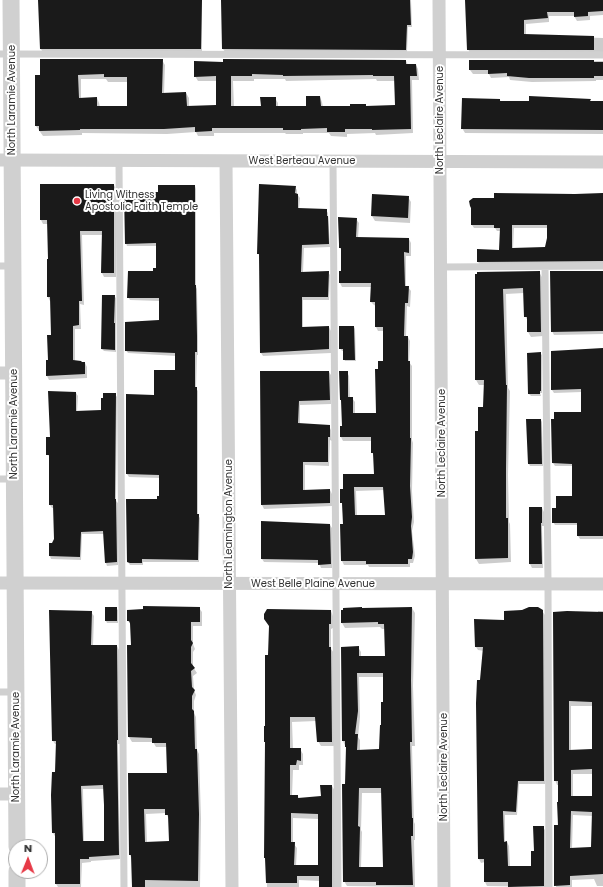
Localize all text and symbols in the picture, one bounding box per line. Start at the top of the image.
street label: North Laramie Avenue [6,45,18,155]
street label: North Leclaire Avenue [434,66,446,174]
street label: West Berteau Avenue [249,155,355,167]
place label: Living Witness Apostolic Faith Temple [85,189,198,212]
marker: Living Witness Apostolic Faith Temple [72,196,82,206]
street label: North Laramie Avenue [8,369,20,479]
street label: North Leclaire Avenue [436,389,448,497]
street label: North Leamington Avenue [223,459,235,589]
street label: West Belle Plaine Avenue [251,578,375,590]
street label: North Laramie Avenue [10,692,22,802]
street label: North Leclaire Avenue [438,713,450,821]
north arrow [8,839,48,879]
text: N [24,840,32,856]

